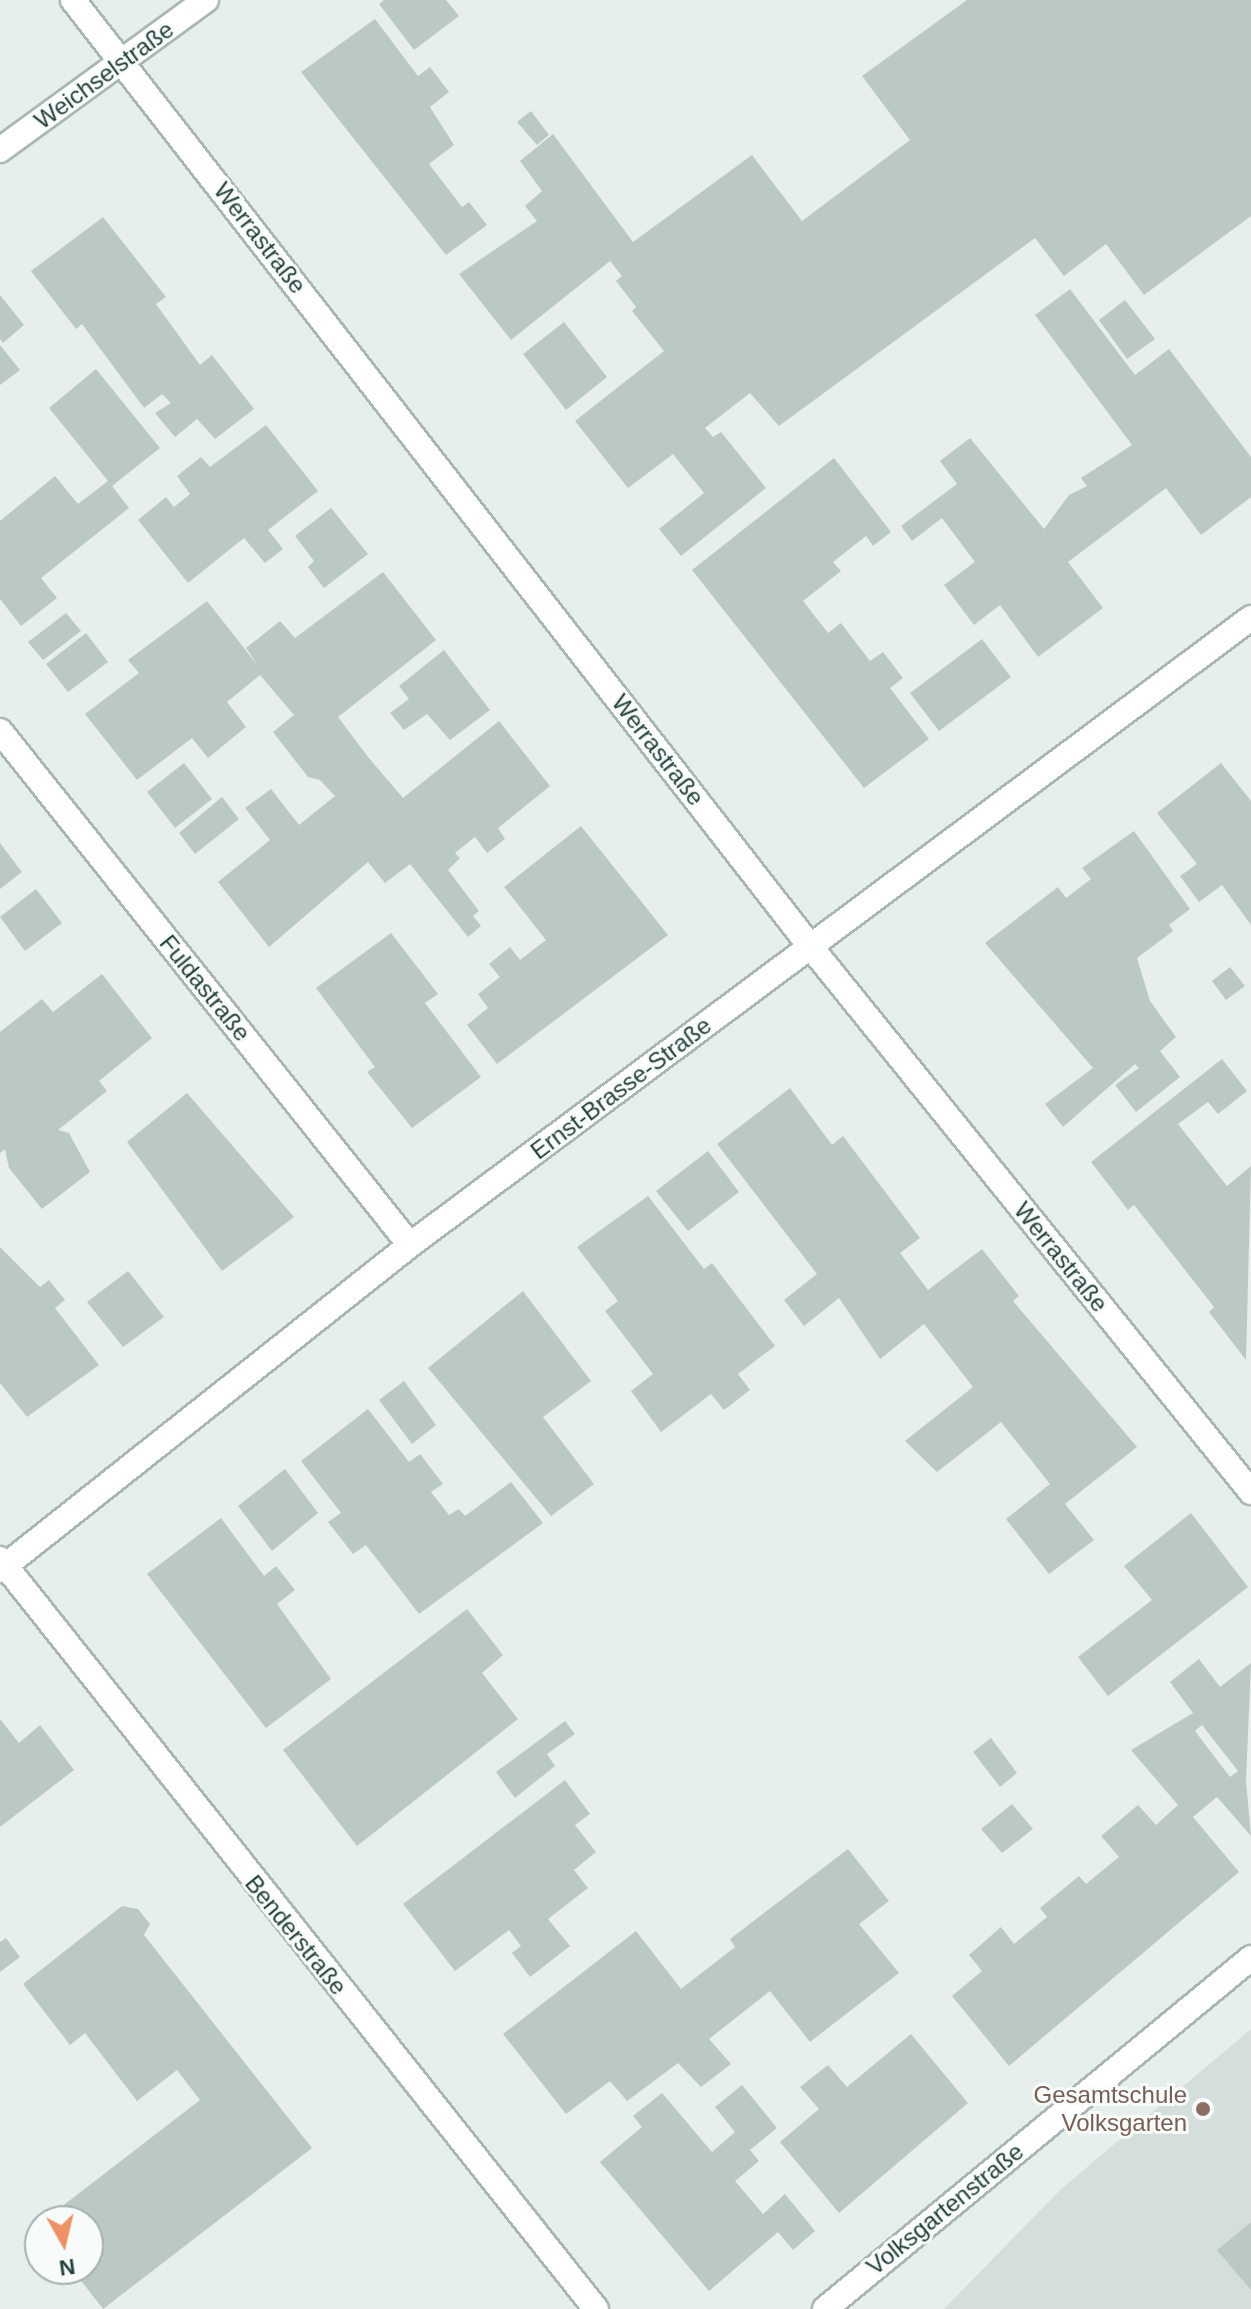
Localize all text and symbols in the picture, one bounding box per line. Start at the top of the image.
street label: Weichselstraße [29,15,179,135]
street label: Werrastraße [208,177,312,299]
street label: Werrastraße [606,689,710,811]
street label: Fuldastraße [154,929,256,1047]
street label: Ernst-Brasse-Straße [525,1011,717,1165]
street label: Werrastraße [1008,1196,1114,1318]
street label: Benderstraße [239,1869,353,2001]
place label: Gesamtschule Volksgarten [1034,2081,1187,2137]
marker: Gesamtschule Volksgarten [1194,2100,1212,2118]
street label: Volksgartenstraße [861,2137,1029,2281]
north arrow [24,2205,104,2285]
text: N [58,2254,77,2281]

